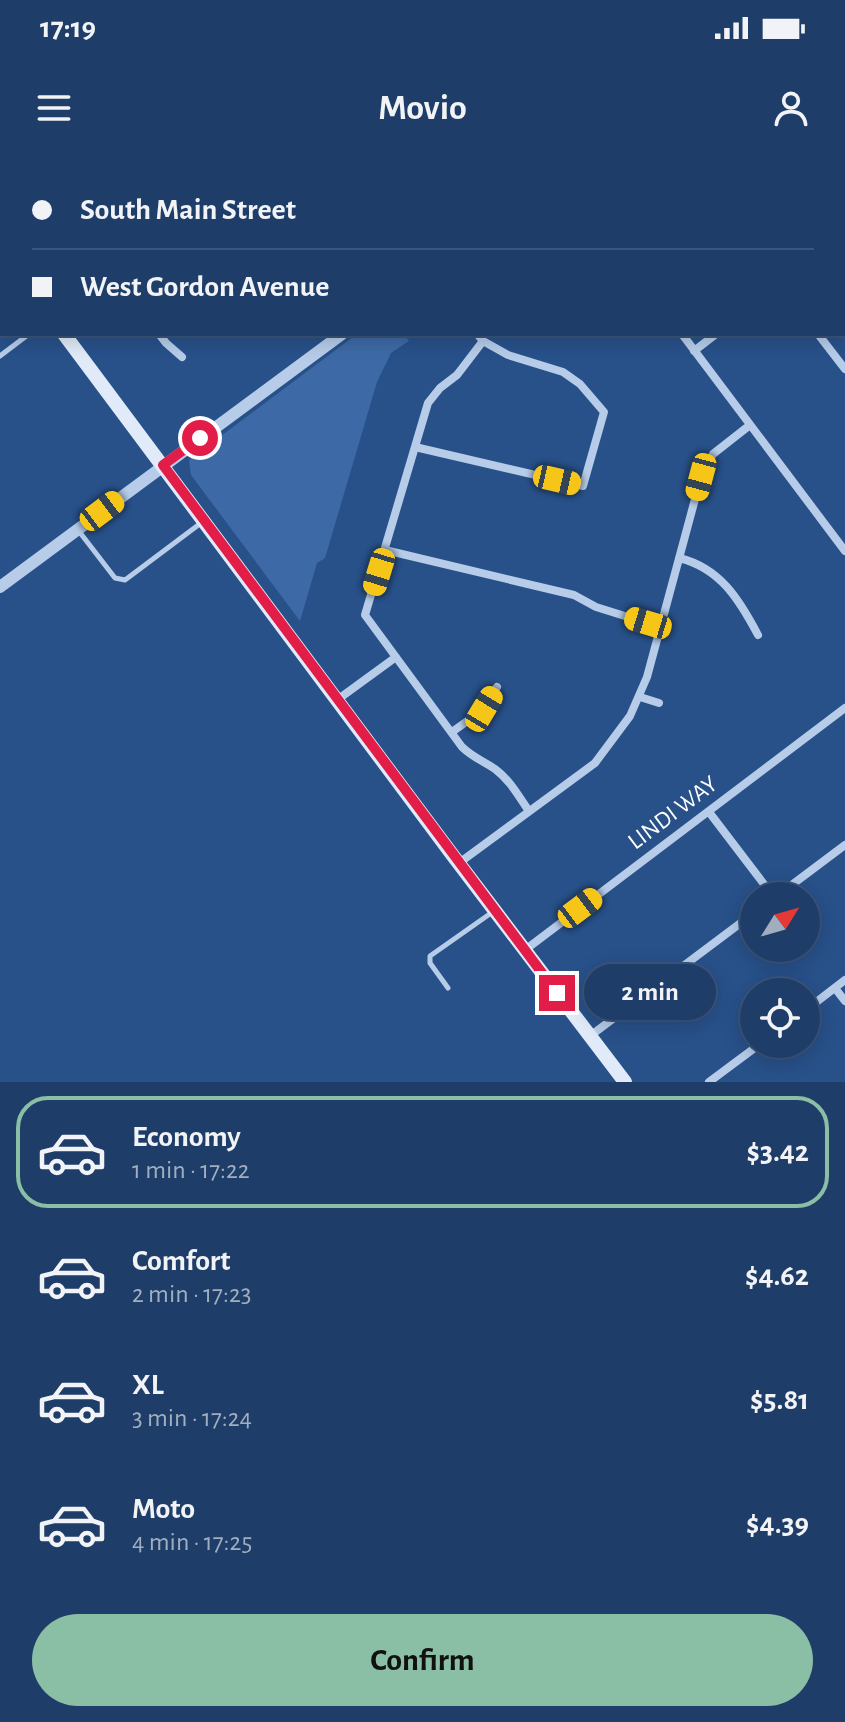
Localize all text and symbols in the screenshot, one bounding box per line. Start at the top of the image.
text: 17:19 [40,13,96,43]
icon: menu [32,86,76,130]
icon: person [769,86,813,130]
text: Movio [378,90,467,126]
text: South Main Street [80,195,296,225]
text: West Gordon Avenue [80,272,330,302]
route start [182,420,218,456]
car [683,451,719,503]
car [531,463,583,497]
car [76,487,128,535]
car [361,546,397,598]
car [622,605,674,641]
car [461,682,507,736]
street label: LINDI WAY [624,772,722,854]
north arrow [740,882,820,962]
map controls [740,882,820,1058]
car [554,884,606,932]
callout: 2 min [585,965,717,1021]
route end [539,975,575,1011]
button: locate [740,978,820,1058]
text: 2 min [621,979,679,1005]
icon: car [36,1116,108,1188]
text: Economy [132,1122,241,1152]
text: $3.42 [746,1137,809,1167]
text: 1 min · 17:22 [132,1157,250,1183]
icon: car [36,1240,108,1312]
text: Comfort [132,1246,231,1276]
text: $4.62 [745,1261,809,1291]
text: 2 min · 17:23 [132,1281,251,1307]
icon: car [36,1364,108,1436]
text: XL [132,1370,164,1400]
text: $5.81 [750,1385,809,1415]
text: 3 min · 17:24 [132,1405,252,1431]
icon: car [36,1488,108,1560]
text: Moto [132,1494,195,1524]
text: $4.39 [746,1509,809,1539]
text: 4 min · 17:25 [132,1529,252,1555]
button: Confirm [32,1614,813,1706]

